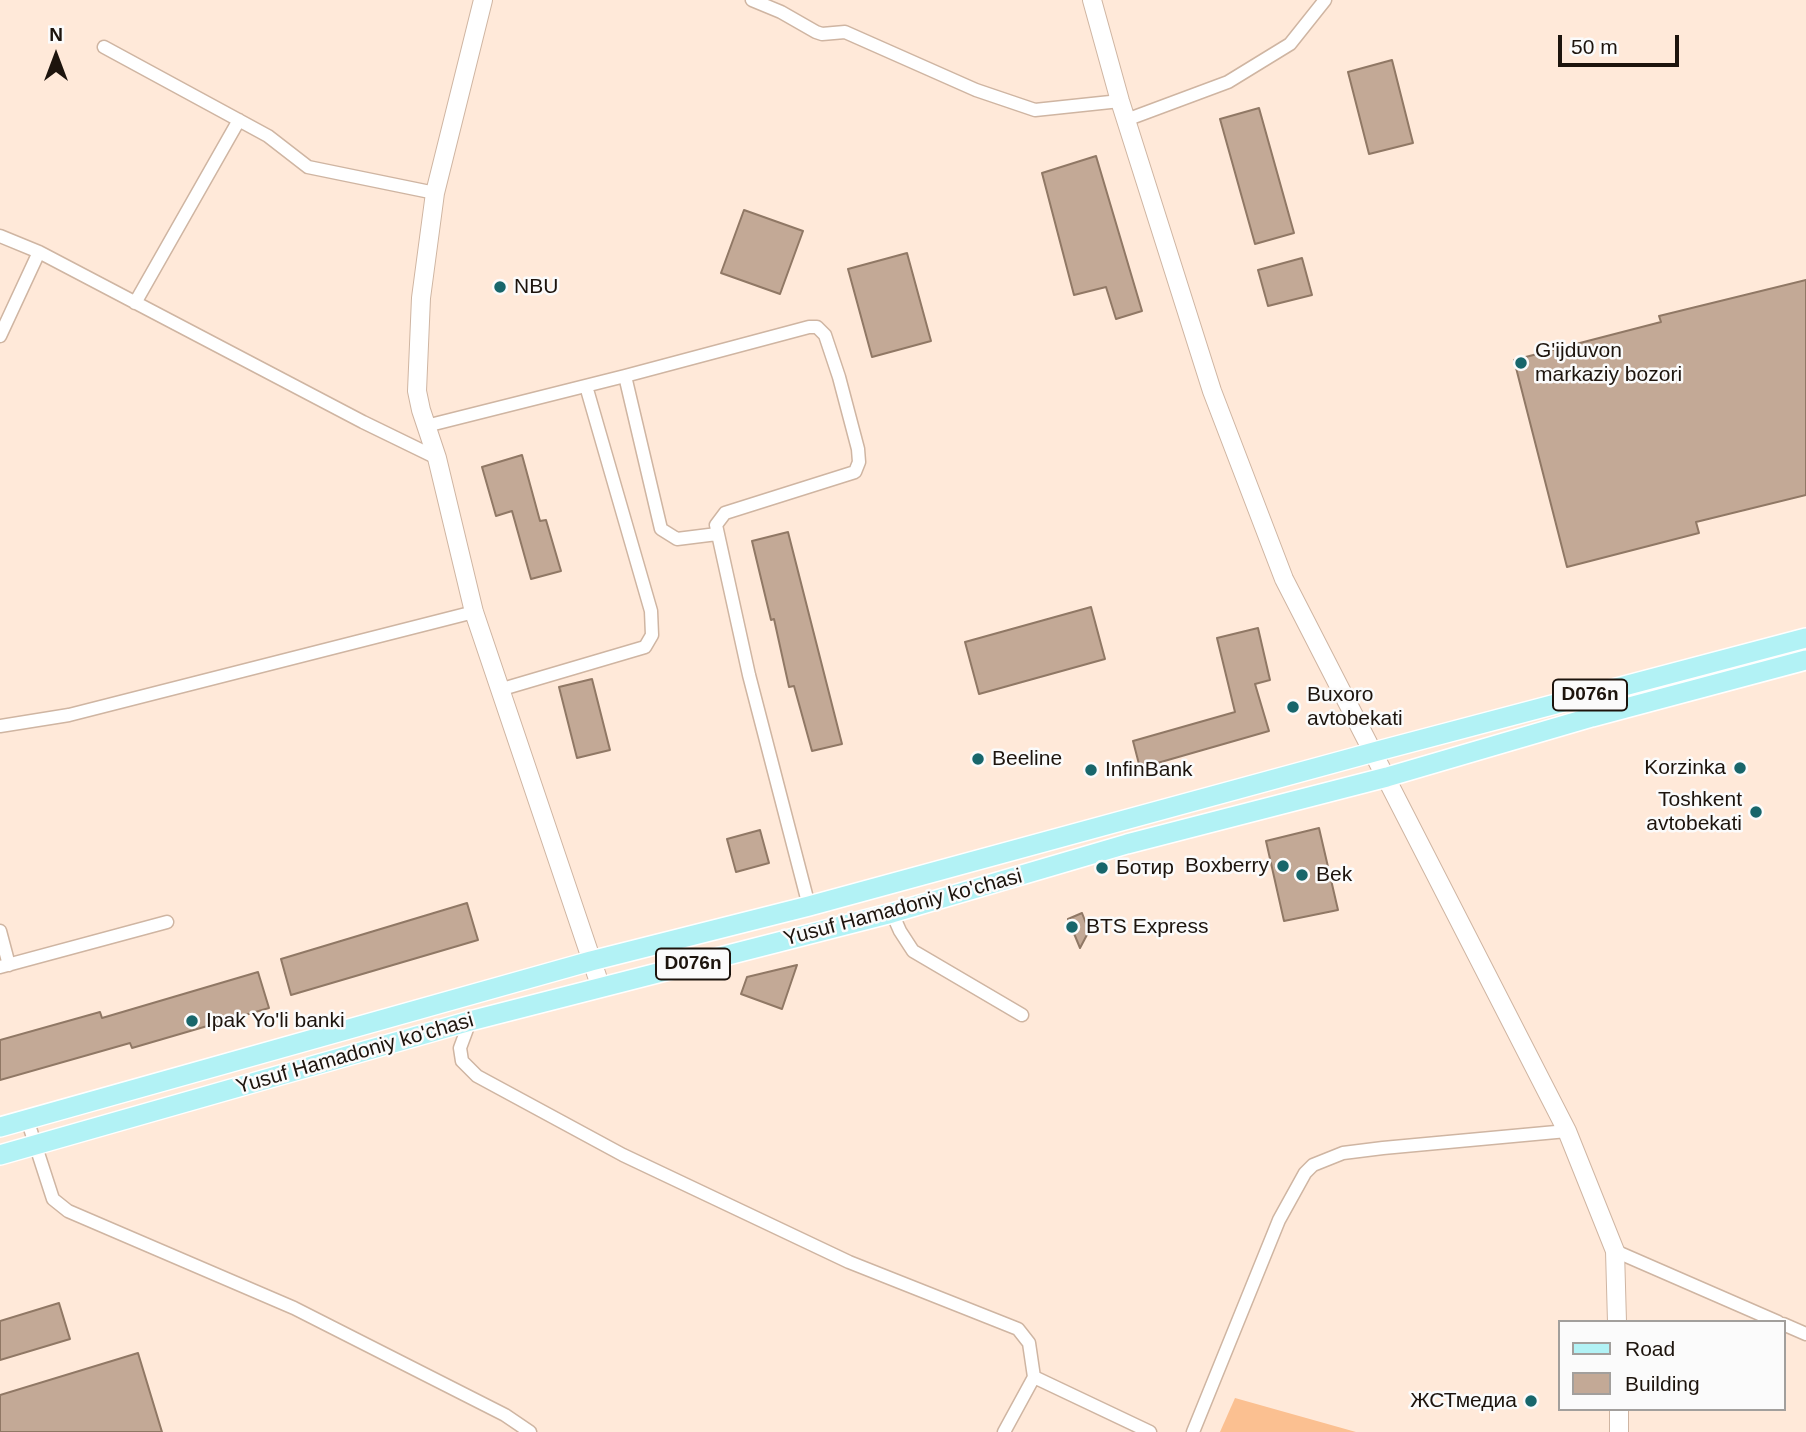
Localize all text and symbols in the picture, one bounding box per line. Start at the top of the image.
north arrow [21,21,91,91]
scale bar [1561,21,1682,65]
text: N [49,24,63,45]
text: 50 m [1571,35,1618,58]
place label: NBU [514,274,558,300]
marker: NBU [492,279,508,295]
place label: G'ijduvon markaziy bozori [1535,338,1682,388]
marker: G'ijduvon markaziy bozori [1513,355,1529,371]
road number: D076n [1553,680,1627,710]
place label: Buxoro avtobekati [1307,682,1403,732]
marker: Buxoro avtobekati [1285,699,1301,715]
place label: Beeline [992,746,1062,772]
marker: Beeline [970,751,986,767]
place label: Korzinka [1644,755,1726,781]
place label: InfinBank [1105,757,1193,783]
marker: Korzinka [1732,760,1748,776]
marker: InfinBank [1083,762,1099,778]
place label: Toshkent avtobekati [1646,787,1742,837]
marker: Toshkent avtobekati [1748,804,1764,820]
place label: Boxberry [1185,853,1269,879]
place label: Ботир [1116,855,1174,881]
marker: Boxberry [1275,858,1291,874]
marker: Ботир [1094,860,1110,876]
place label: Bek [1316,862,1352,888]
street label: Yusuf Hamadoniy ko'chasi [781,864,1025,952]
marker: Bek [1294,867,1310,883]
place label: BTS Express [1086,914,1209,940]
marker: BTS Express [1064,919,1080,935]
road number: D076n [656,948,730,980]
place label: Ipak Yo'li banki [206,1008,345,1034]
street label: Yusuf Hamadoniy ko'chasi [233,1008,477,1100]
marker: Ipak Yo'li banki [184,1013,200,1029]
legend [1558,1320,1785,1411]
text: Road [1625,1337,1675,1360]
text: Building [1625,1372,1700,1395]
place label: ЖСТмедиа [1410,1388,1517,1414]
marker: ЖСТмедиа [1523,1393,1539,1409]

